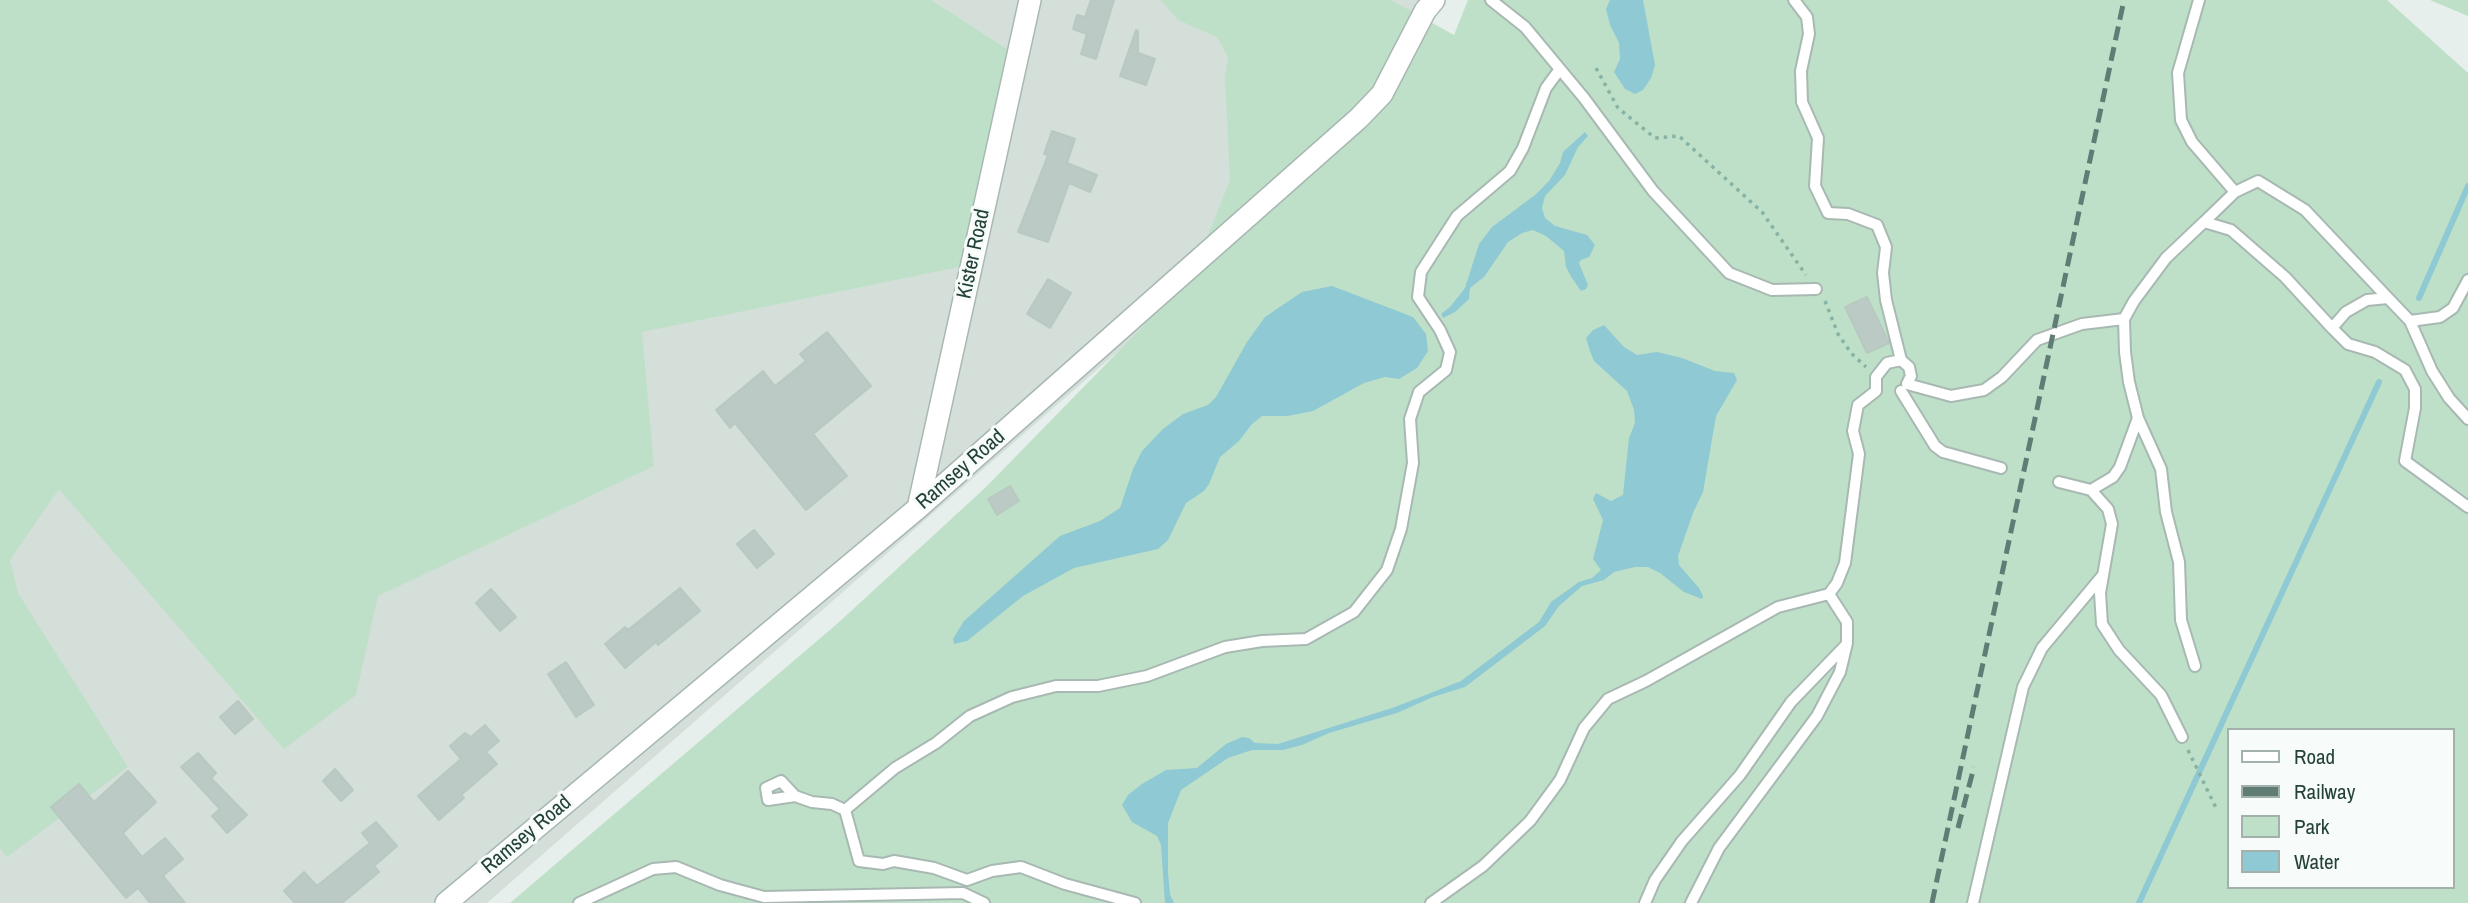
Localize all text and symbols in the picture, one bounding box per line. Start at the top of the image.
street label: Kister Road [952,207,996,301]
street label: Ramsey Road [912,425,1010,515]
legend [2226,728,2454,889]
text: Road [2294,742,2335,771]
text: Railway [2294,777,2355,806]
street label: Ramsey Road [477,790,577,880]
text: Park [2294,812,2329,841]
text: Water [2294,847,2339,876]

